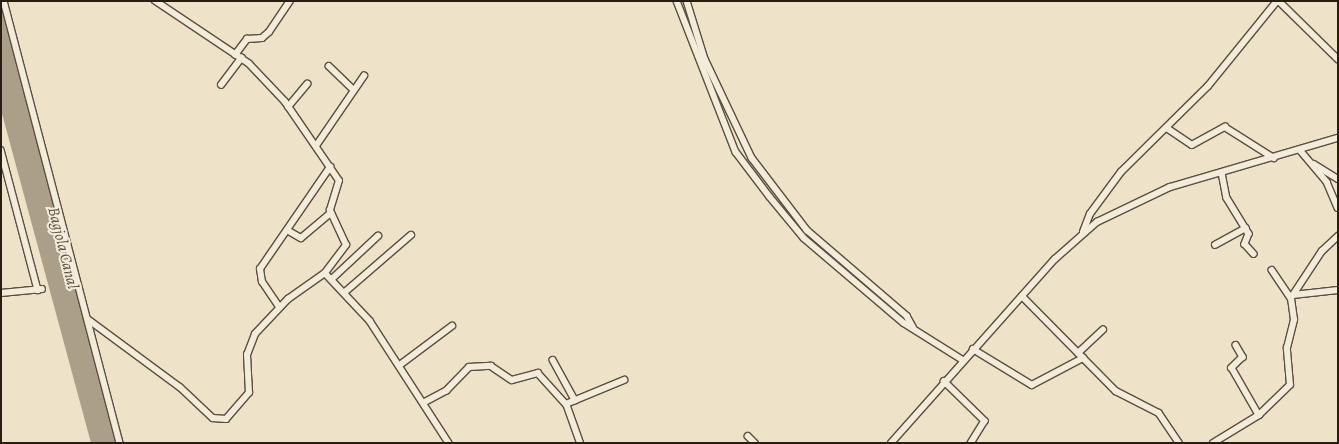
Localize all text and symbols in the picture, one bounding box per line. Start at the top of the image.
water label: Bagjola Canal [44,205,82,291]

